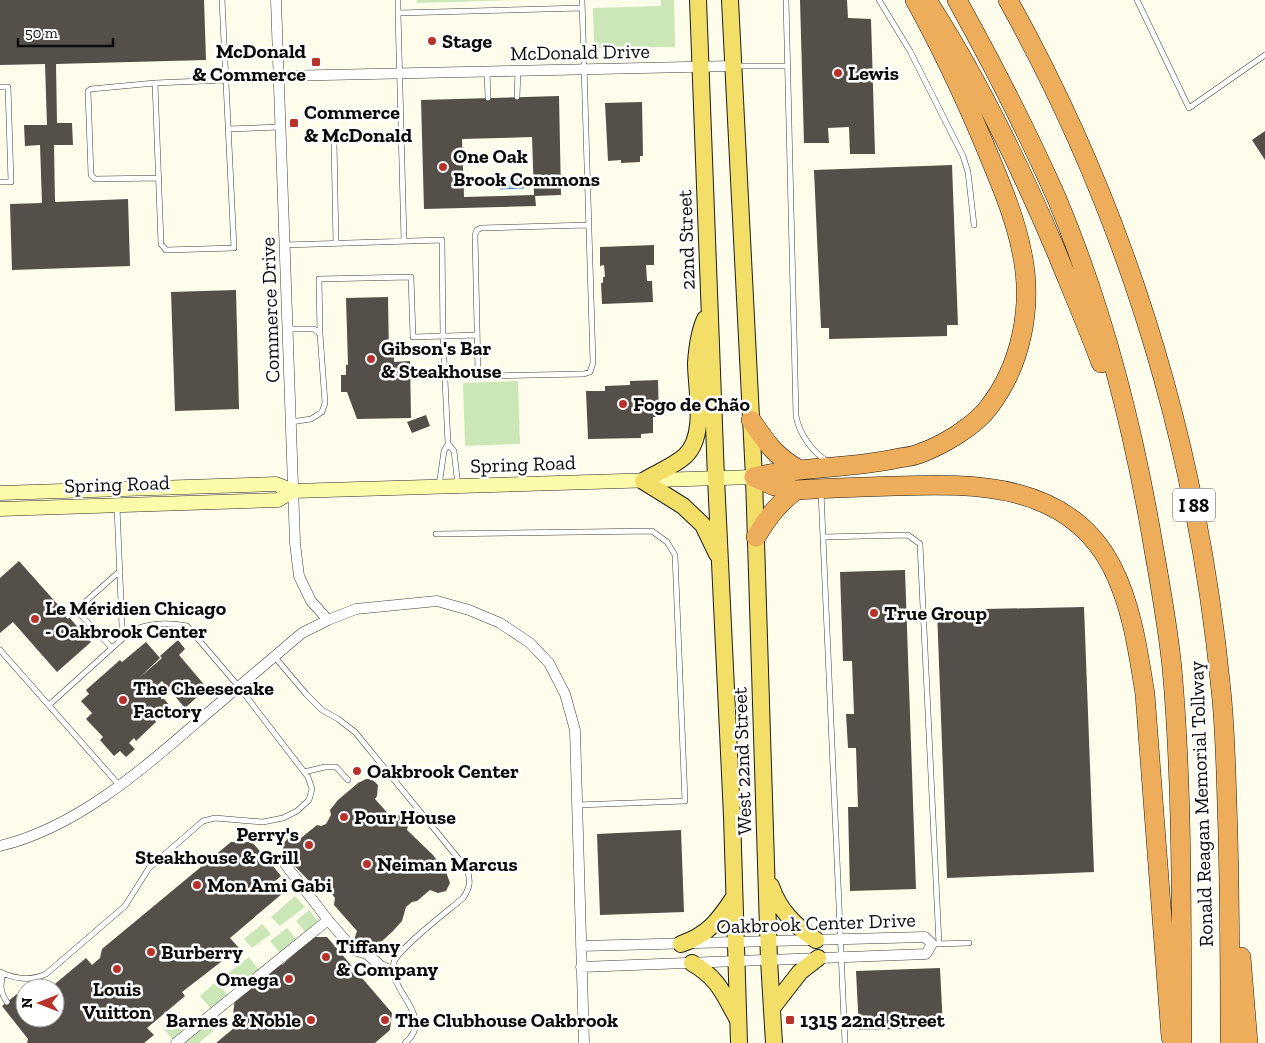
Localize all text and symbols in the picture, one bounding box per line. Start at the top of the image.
scale bar [18,15,112,47]
text: 50 m [25,24,58,42]
place label: Stage [442,29,493,53]
marker: Stage [426,35,438,47]
place label: McDonald & Commerce [192,39,307,86]
street label: McDonald Drive [510,39,650,65]
marker: McDonald & Commerce [310,56,322,68]
place label: Lewis [848,61,899,85]
marker: Lewis [832,67,844,79]
place label: Commerce & McDonald [304,100,413,147]
marker: Commerce & McDonald [288,117,300,129]
place label: One Oak Brook Commons [453,144,600,191]
marker: One Oak Brook Commons [437,161,449,173]
street label: 22nd Street [672,189,700,291]
street label: Commerce Drive [255,237,285,383]
place label: Gibson's Bar & Steakhouse [381,336,502,383]
marker: Gibson's Bar & Steakhouse [365,353,377,365]
place label: Fogo de Chão [633,392,750,416]
marker: Fogo de Chão [617,398,629,410]
street label: Spring Road [470,450,576,478]
street label: Spring Road [64,470,170,498]
road number: I 88 [1173,488,1215,522]
place label: Le Méridien Chicago - Oakbrook Center [45,596,227,643]
place label: True Group [884,601,987,625]
marker: True Group [868,607,880,619]
marker: Le Méridien Chicago - Oakbrook Center [29,613,41,625]
street label: Ronald Reagan Memorial Tollway [1184,660,1218,947]
place label: The Cheesecake Factory [133,676,274,723]
street label: West 22nd Street [727,686,757,835]
marker: The Cheesecake Factory [117,694,129,706]
place label: Oakbrook Center [367,759,519,783]
marker: Oakbrook Center [351,765,363,777]
place label: Pour House [354,805,456,829]
marker: Pour House [338,811,350,823]
place label: Perry's Steakhouse & Grill [135,822,299,869]
marker: Perry's Steakhouse & Grill [303,839,315,851]
place label: Neiman Marcus [377,852,518,876]
marker: Neiman Marcus [361,858,373,870]
place label: Mon Ami Gabi [207,873,332,897]
marker: Mon Ami Gabi [191,879,203,891]
street label: Oakbrook Center Drive [716,908,916,938]
place label: Tiffany & Company [336,934,439,981]
place label: Burberry [161,940,243,964]
marker: Burberry [145,946,157,958]
marker: Tiffany & Company [320,951,332,963]
marker: Louis Vuitton [111,963,123,975]
place label: Omega [216,967,279,991]
marker: Omega [283,973,295,985]
place label: Louis Vuitton [83,977,152,1024]
north arrow [15,978,65,1028]
text: N [19,997,36,1008]
place label: Barnes & Noble [166,1008,301,1032]
place label: The Clubhouse Oakbrook [395,1008,618,1032]
place label: 1315 22nd Street [800,1008,946,1032]
marker: Barnes & Noble [305,1014,317,1026]
marker: The Clubhouse Oakbrook [379,1014,391,1026]
marker: 1315 22nd Street [784,1014,796,1026]

